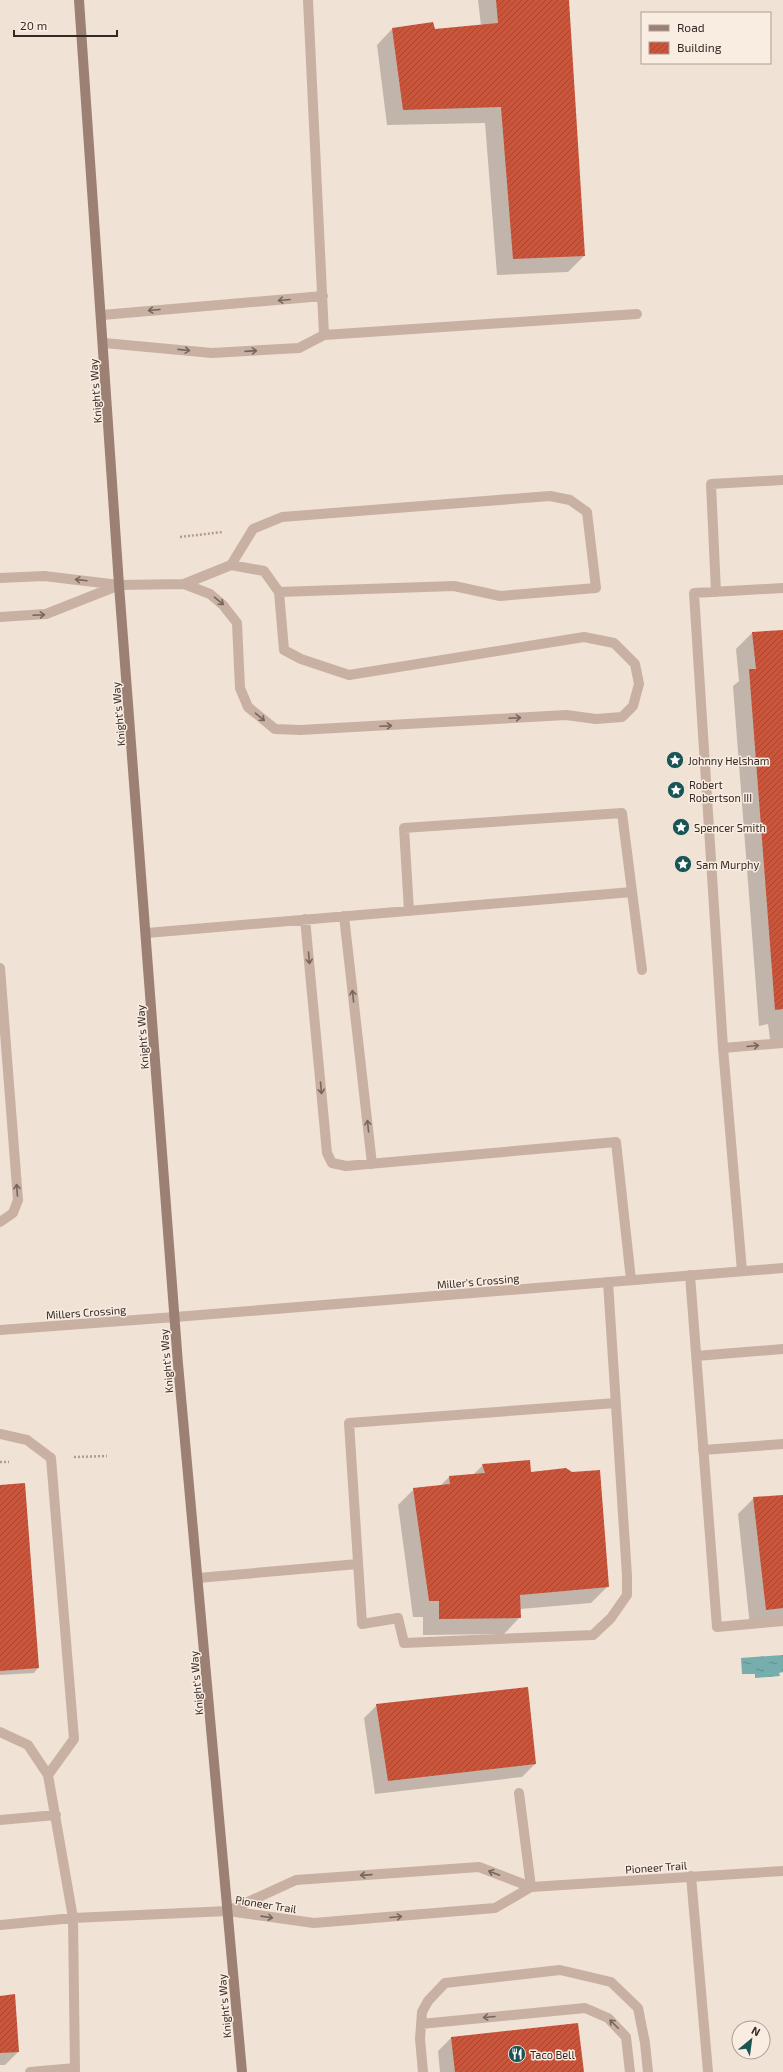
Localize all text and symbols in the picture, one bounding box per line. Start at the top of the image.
scale bar [14,12,117,38]
legend [641,12,771,64]
text: 20 m [20,18,47,32]
text: Road [677,20,705,34]
text: Building [677,40,722,54]
one-way arrow [278,296,291,303]
one-way arrow [148,307,161,314]
one-way arrow [177,347,190,354]
one-way arrow [244,347,257,354]
street label: Knight's Way [86,358,104,424]
one-way arrow [75,576,88,584]
one-way arrow [213,597,224,605]
one-way arrow [32,611,45,618]
street label: Knight's Way [109,681,127,747]
one-way arrow [254,713,265,722]
one-way arrow [508,714,521,722]
one-way arrow [379,722,392,729]
place icon: Johnny Helsham [665,750,685,770]
place label: Johnny Helsham [688,754,769,767]
place label: Robert Robertson III [689,778,752,804]
place icon: Robert Robertson III [666,780,686,800]
place icon: Spencer Smith [671,817,691,837]
place label: Spencer Smith [694,821,766,834]
place icon: Sam Murphy [673,854,693,874]
place label: Sam Murphy [696,858,759,871]
one-way arrow [305,951,313,964]
one-way arrow [349,990,357,1003]
street label: Knight's Way [133,1004,151,1070]
one-way arrow [746,1042,759,1049]
one-way arrow [317,1081,324,1094]
one-way arrow [364,1119,371,1132]
one-way arrow [13,1184,20,1197]
street label: Miller's Crossing [436,1271,520,1291]
street label: Millers Crossing [45,1303,127,1321]
street label: Knight's Way [157,1328,175,1394]
street label: Knight's Way [187,1650,205,1716]
street label: Pioneer Trail [625,1858,688,1876]
one-way arrow [489,1869,501,1877]
one-way arrow [360,1871,373,1878]
street label: Pioneer Trail [234,1893,298,1915]
one-way arrow [260,1913,273,1921]
one-way arrow [389,1913,402,1920]
street label: Knight's Way [215,1973,233,2039]
one-way arrow [483,2014,496,2021]
one-way arrow [609,2019,619,2029]
north arrow [731,2020,771,2060]
text: N [749,2023,763,2038]
restaurant icon: Taco Bell [507,2044,527,2064]
place label: Taco Bell [530,2048,575,2061]

